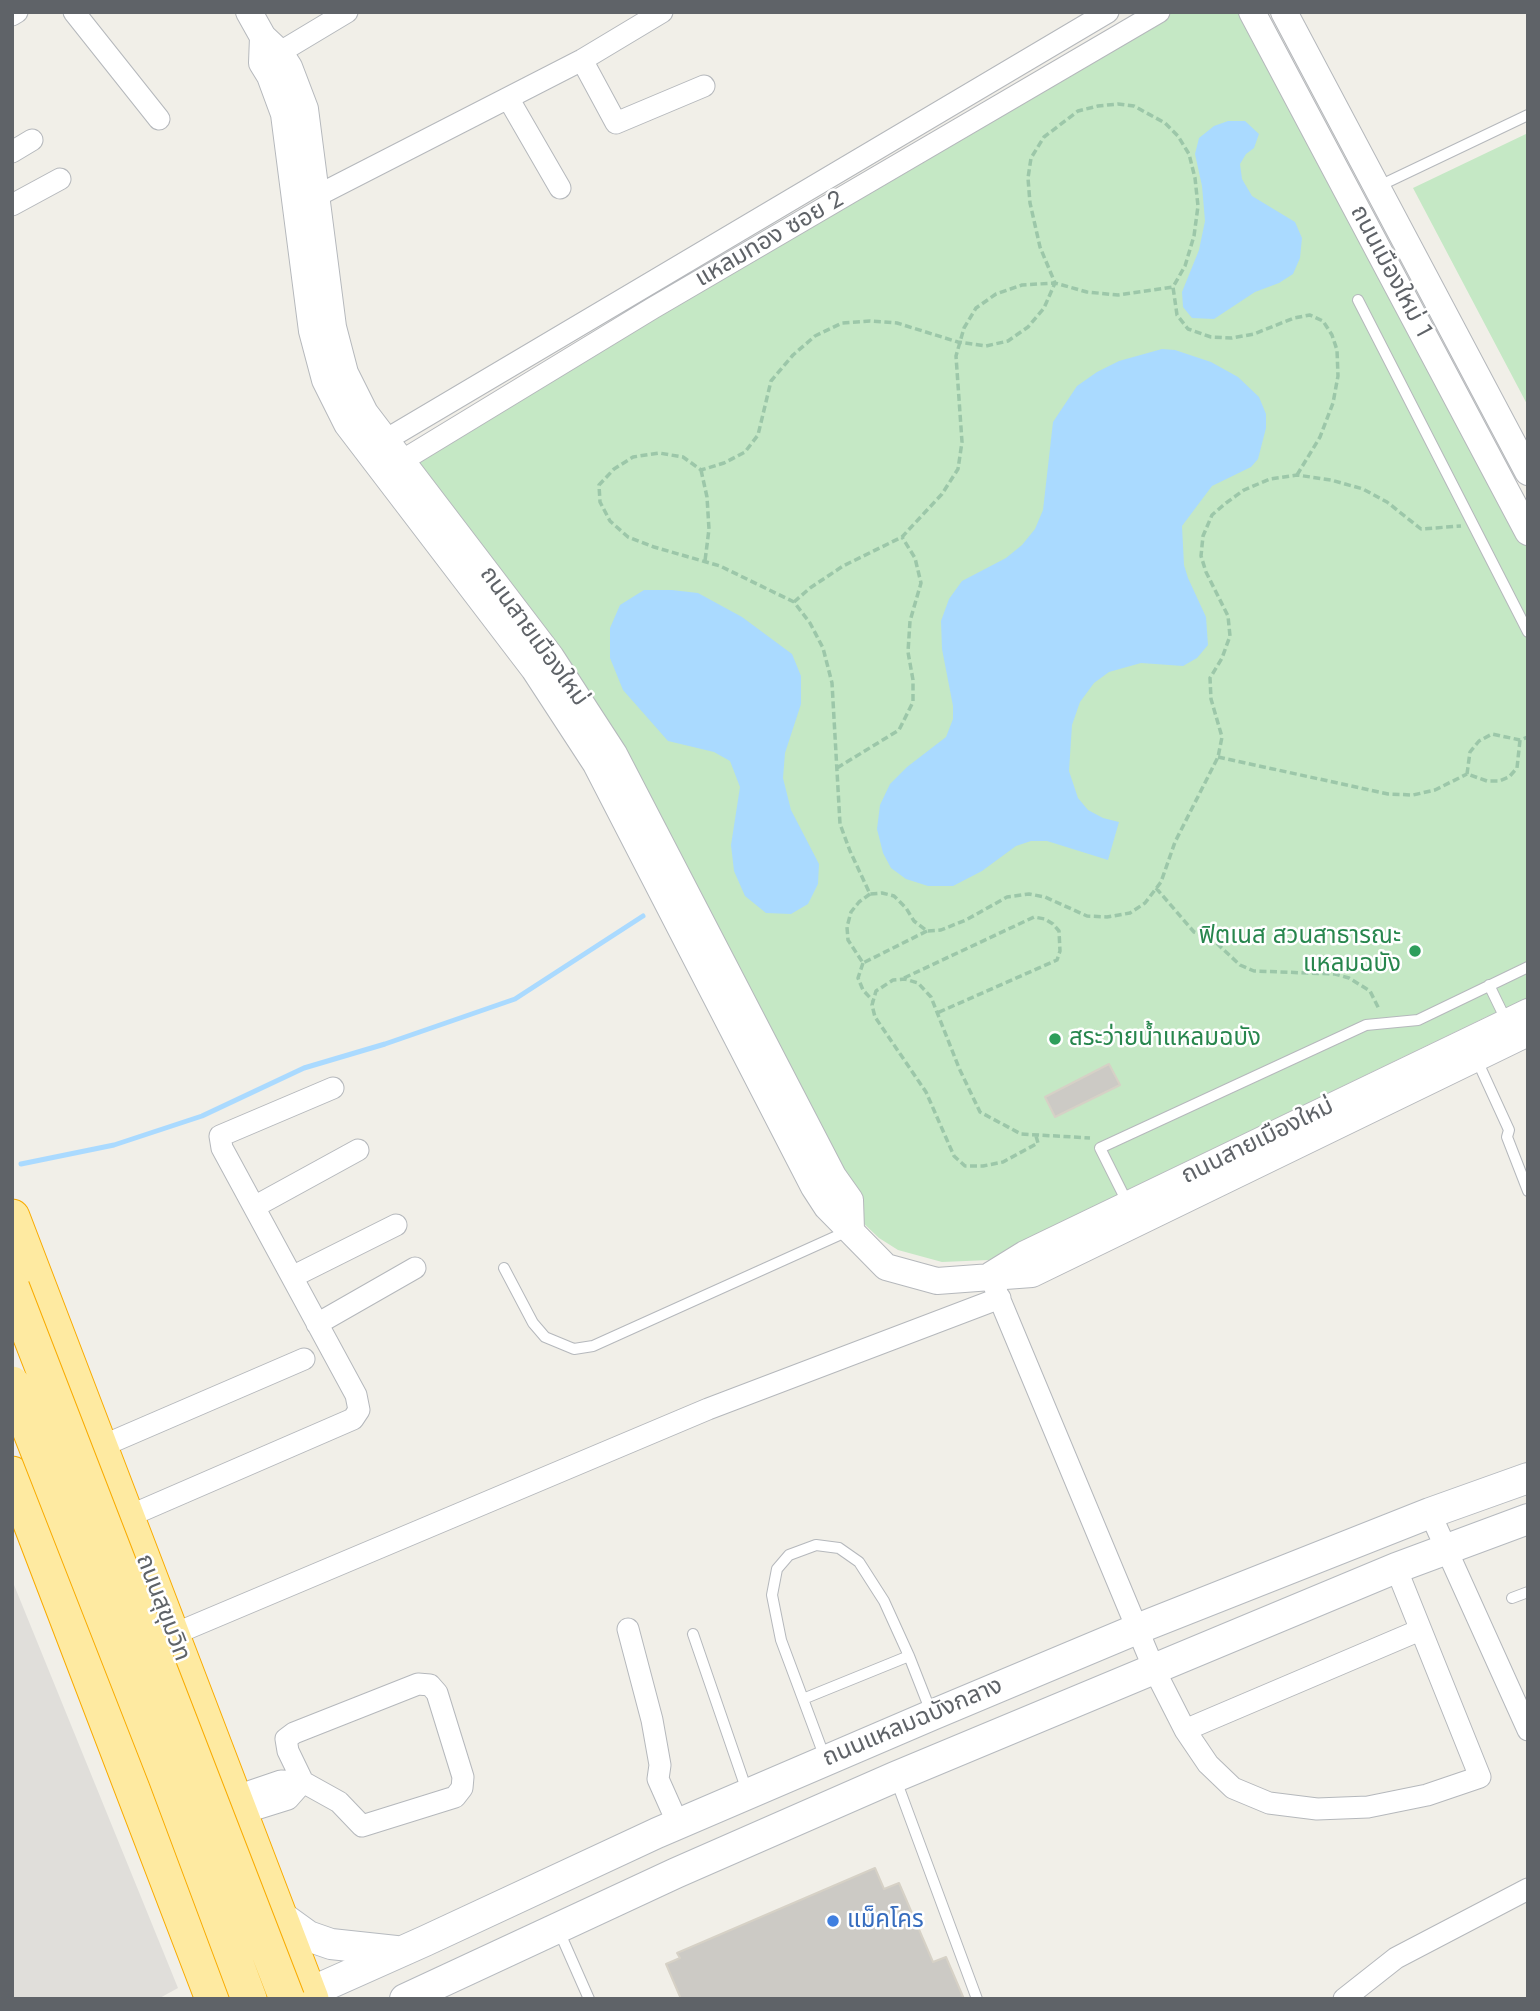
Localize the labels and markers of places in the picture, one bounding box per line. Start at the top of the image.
place label: ฟิตเนส สวนสาธารณะ แหลมฉบัง [1199,923,1401,979]
marker: ฟิตเนส สวนสาธารณะ แหลมฉบัง [1407,943,1423,959]
place label: สระว่ายน้ำแหลมฉบัง [1069,1025,1261,1053]
marker: สระว่ายน้ำแหลมฉบัง [1047,1031,1063,1047]
place label: แม็คโคร [847,1907,924,1935]
marker: แม็คโคร [825,1913,841,1929]

